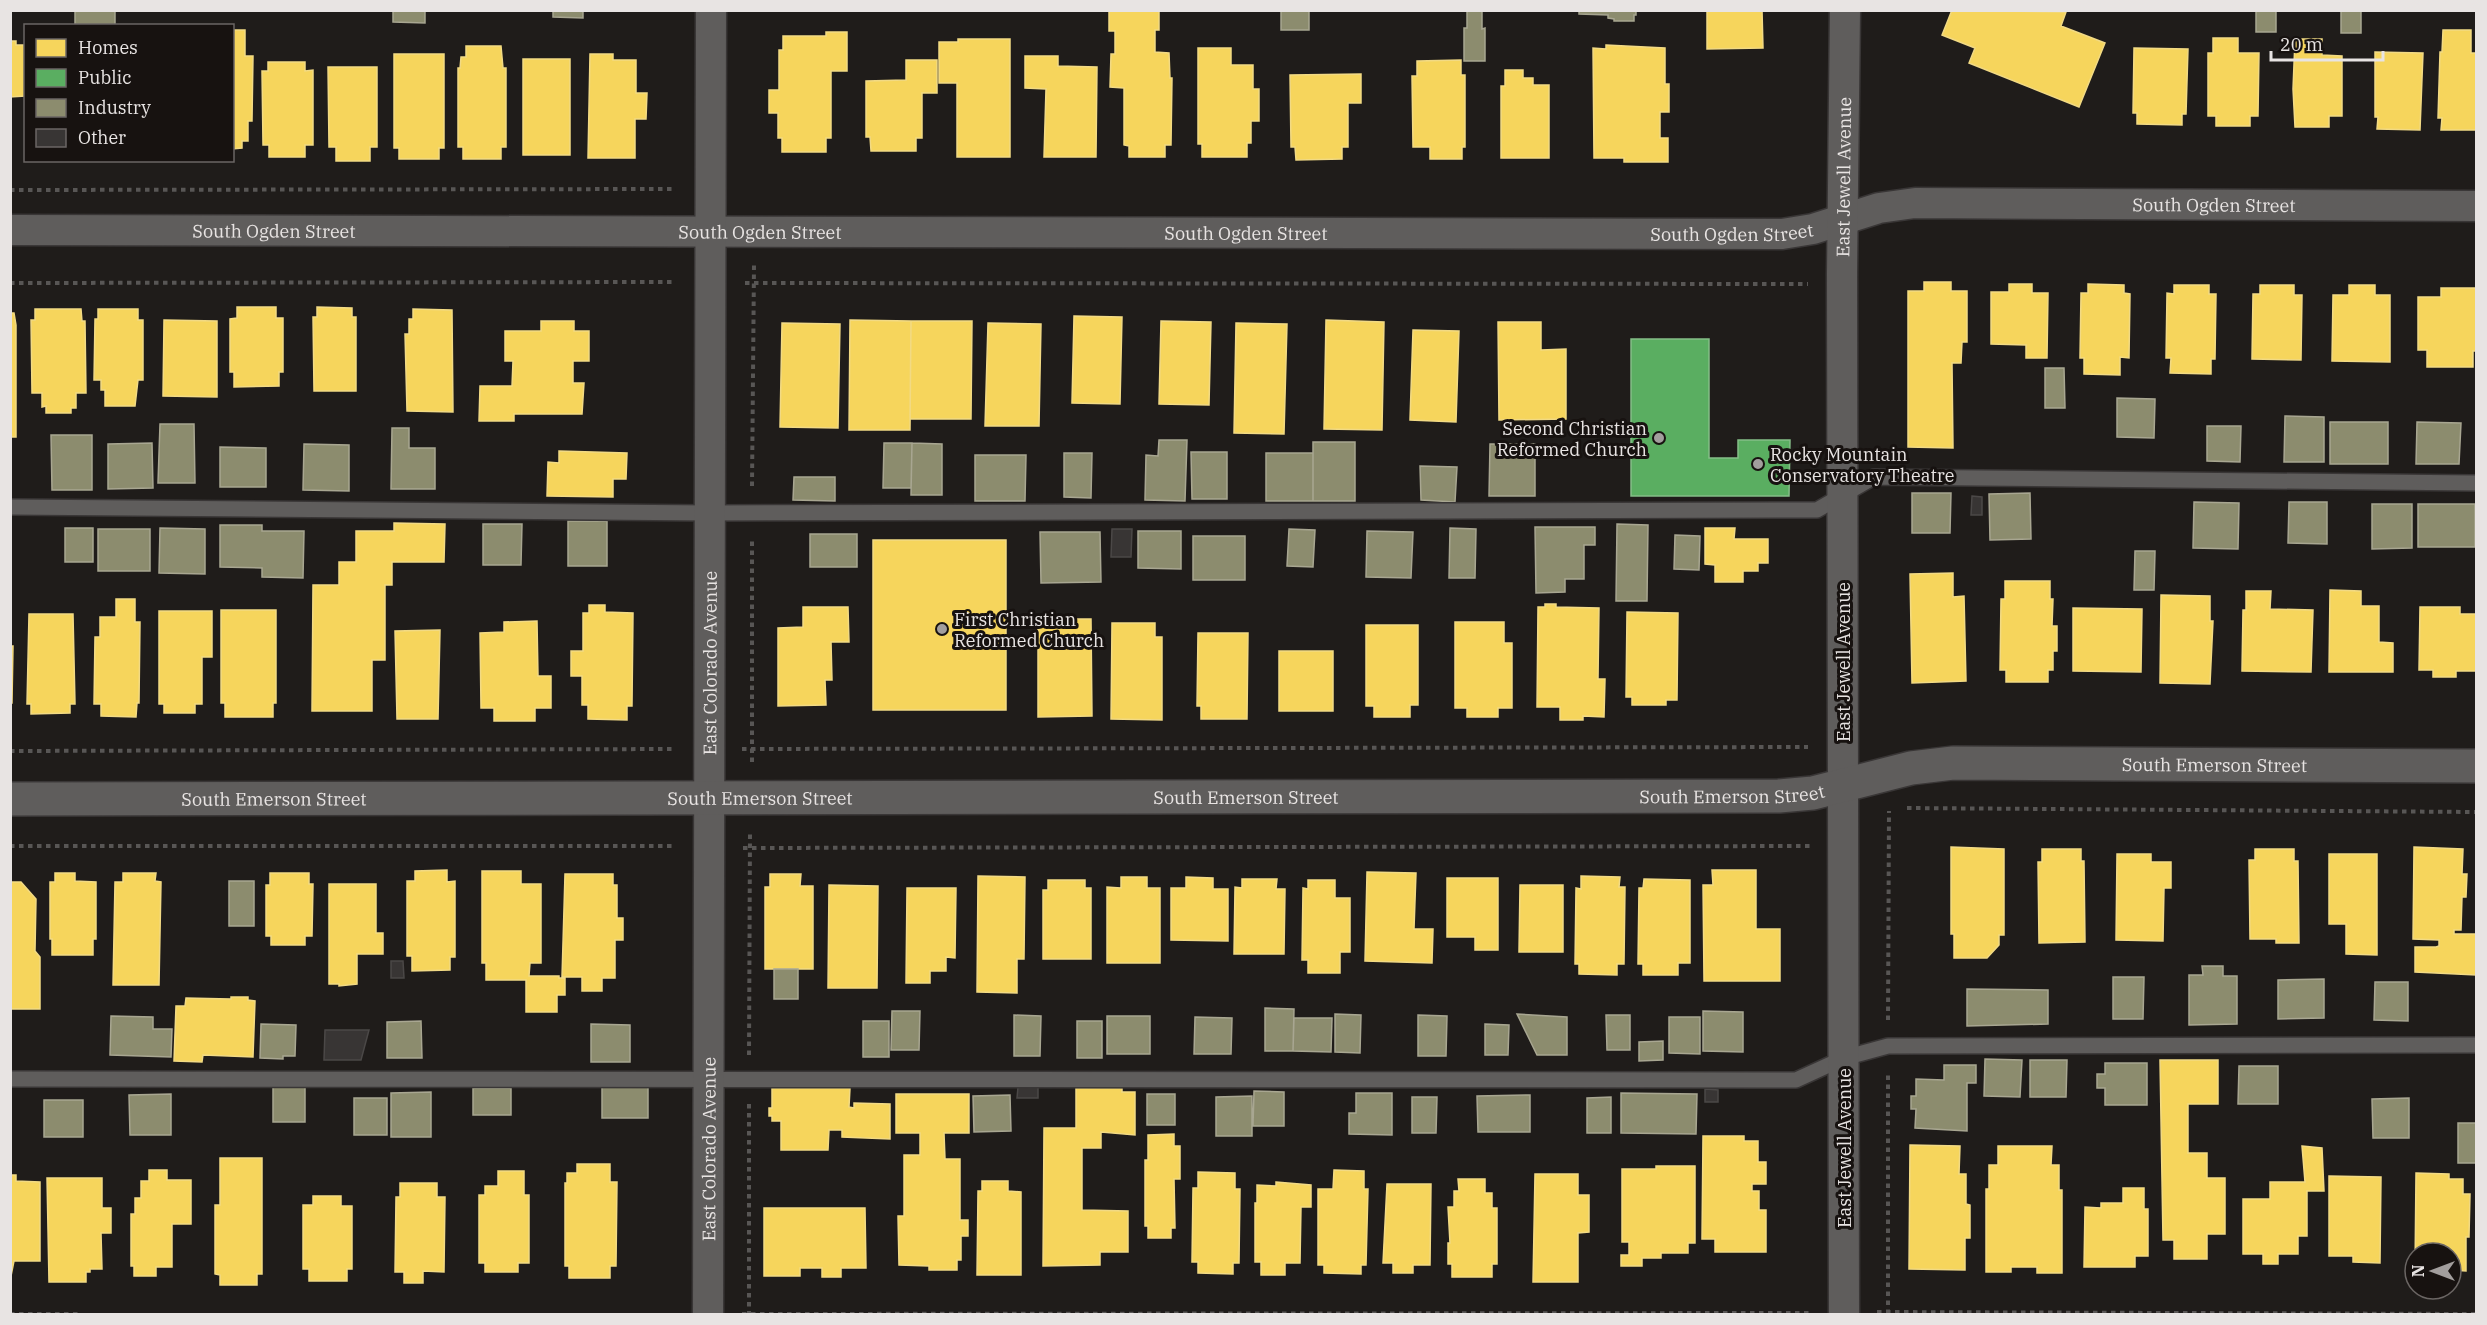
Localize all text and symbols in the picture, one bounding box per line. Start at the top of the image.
legend [24,24,234,162]
scale bar [2271,24,2384,62]
text: 20 m [2280,33,2323,56]
text: Homes [78,36,138,59]
text: Public [78,66,132,89]
text: Industry [78,96,151,119]
street label: East Jewell Avenue [1831,97,1856,257]
text: Other [78,126,126,149]
street label: South Ogden Street [2132,193,2296,217]
street label: South Ogden Street [1650,218,1815,246]
street label: South Ogden Street [192,219,356,242]
street label: South Ogden Street [678,220,842,243]
street label: South Ogden Street [1164,221,1328,244]
place label: Second Christian Reformed Church [1497,417,1647,461]
marker: Second Christian Reformed Church [1652,431,1666,445]
place label: Rocky Mountain Conservatory Theatre [1770,443,1954,487]
marker: Rocky Mountain Conservatory Theatre [1751,457,1765,471]
street label: East Colorado Avenue [698,571,721,755]
street label: East Jewell Avenue [1832,582,1855,742]
place label: First Christian Reformed Church [954,608,1104,652]
marker: First Christian Reformed Church [935,622,949,636]
street label: South Emerson Street [2122,752,2307,777]
street label: South Emerson Street [1639,779,1827,808]
street label: South Emerson Street [1153,785,1339,809]
street label: South Emerson Street [667,786,853,809]
street label: South Emerson Street [181,787,367,810]
street label: East Colorado Avenue [697,1057,720,1241]
street label: East Jewell Avenue [1833,1068,1856,1228]
north arrow [2403,1241,2463,1301]
text: N [2408,1265,2428,1277]

